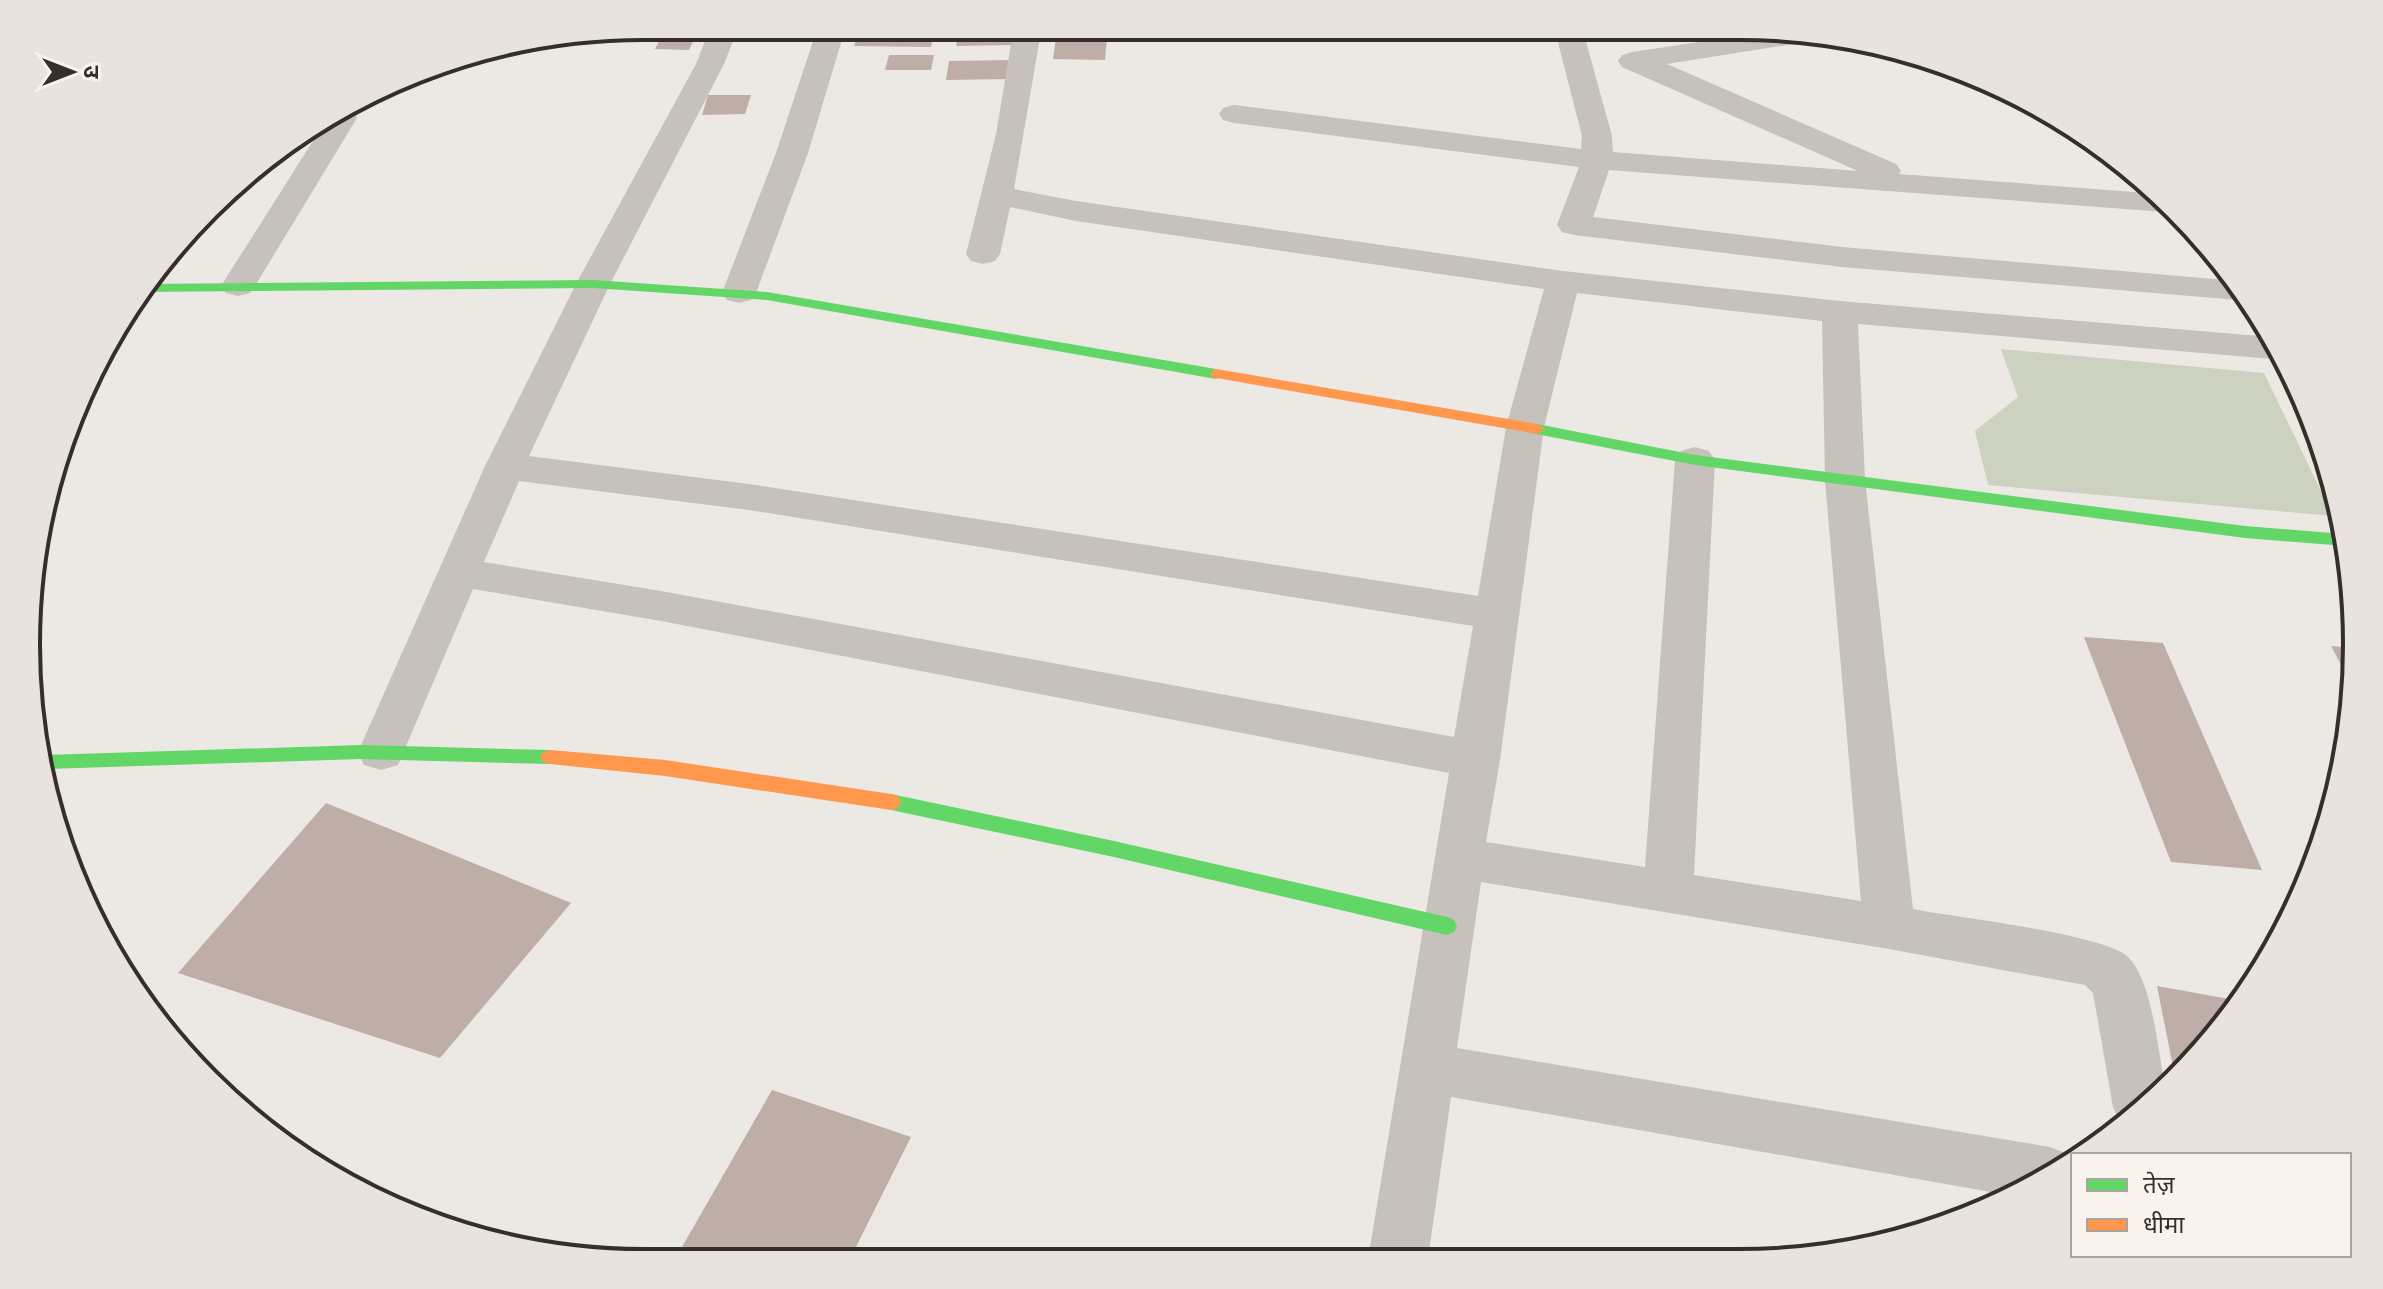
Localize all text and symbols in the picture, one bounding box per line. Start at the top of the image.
north arrow [32,32,112,112]
text: उ [76,66,108,80]
legend [2071,1153,2351,1257]
text: तेज़ [2143,1167,2176,1202]
text: धीमा [2143,1207,2185,1242]

